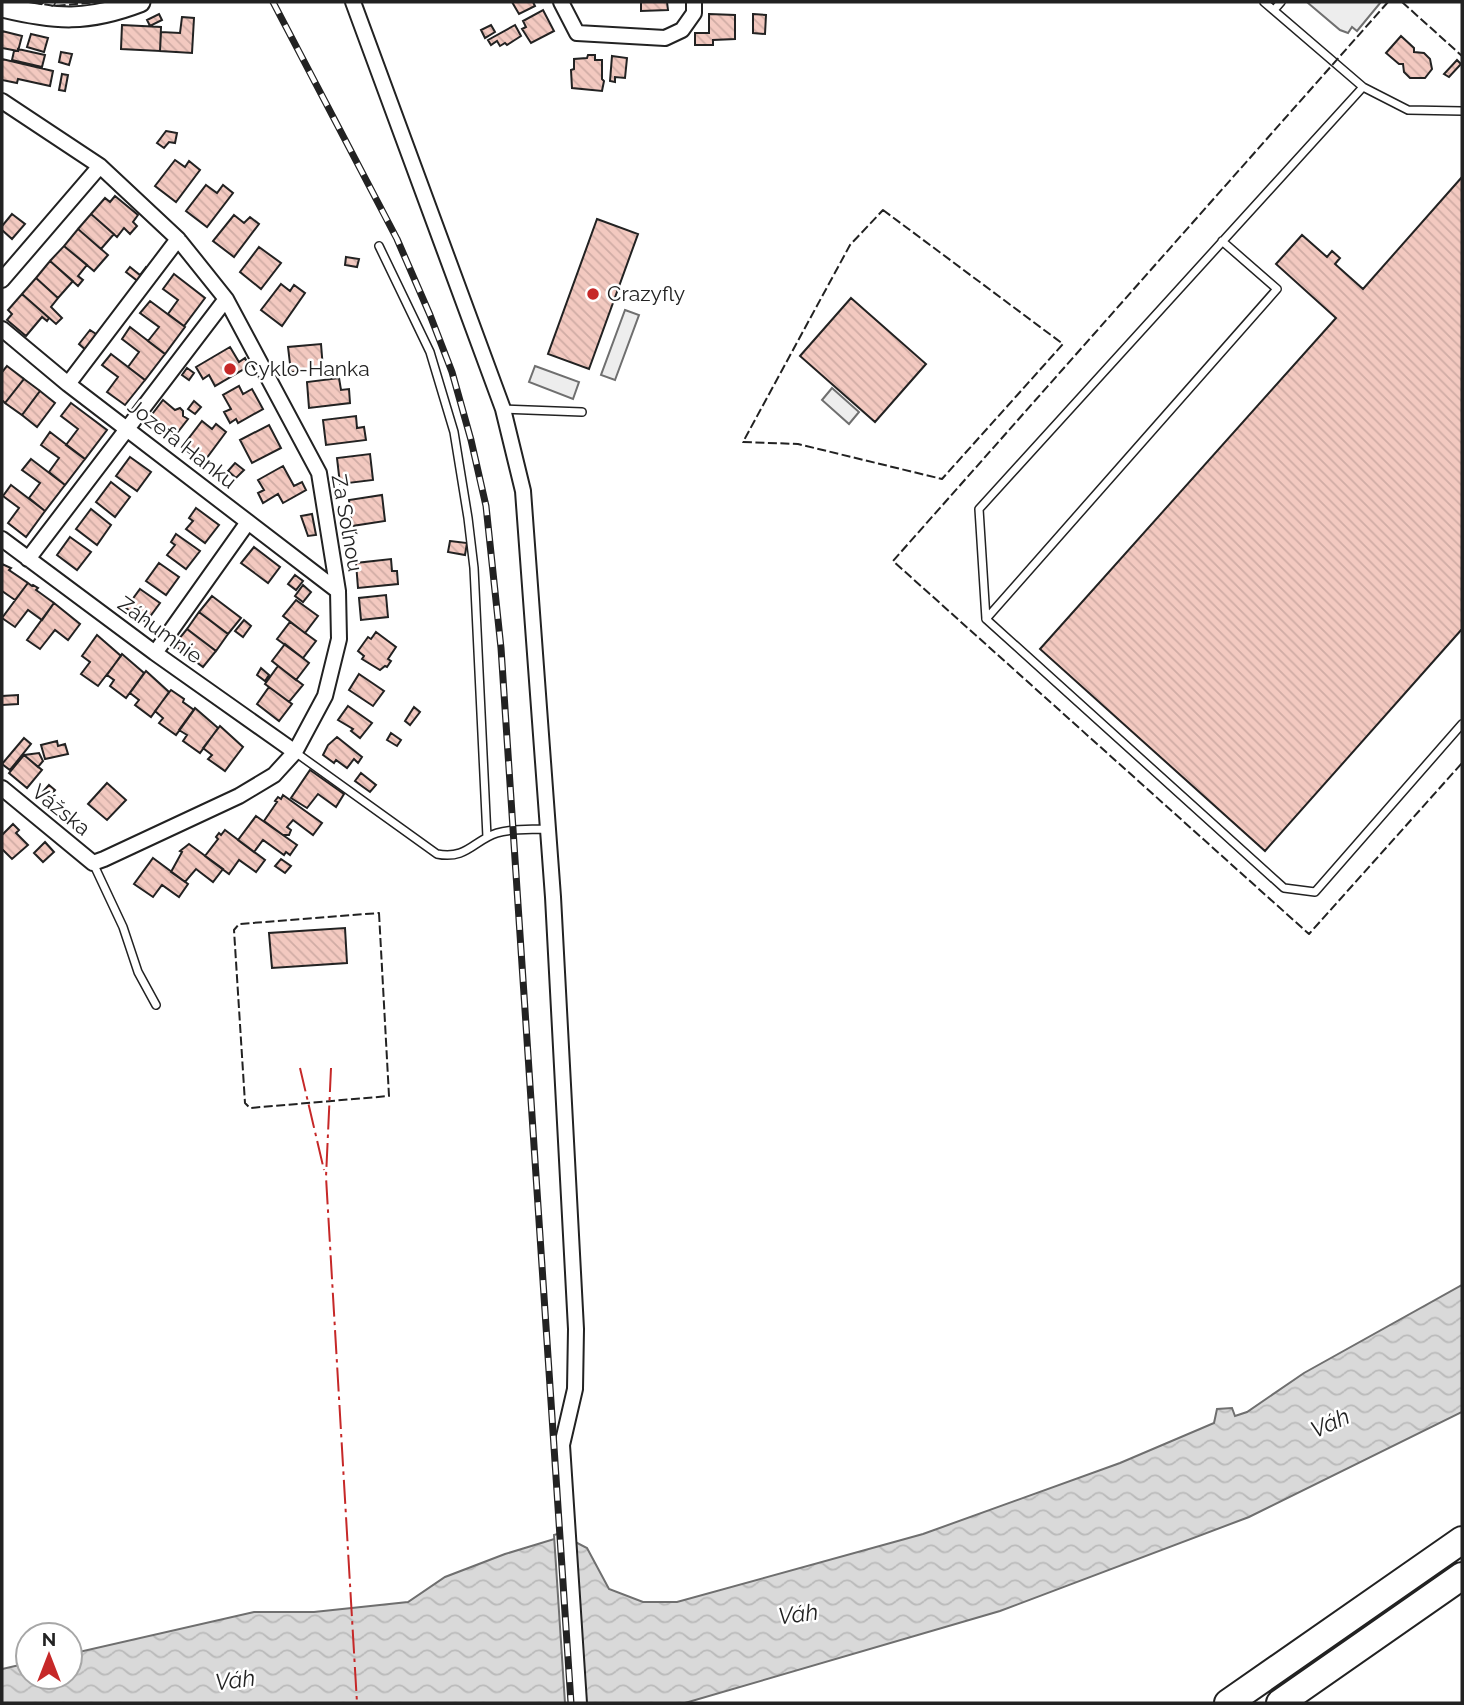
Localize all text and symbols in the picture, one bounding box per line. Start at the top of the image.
place label: Crazyfly [607,281,685,306]
marker: Crazyfly [585,286,601,302]
place label: Cyklo-Hanka [244,356,370,381]
marker: Cyklo-Hanka [222,361,238,377]
street label: Jozefa Hanku [123,393,242,494]
street label: Za Soľnou [327,472,368,573]
street label: Záhumnie [113,591,207,668]
street label: Vážska [27,779,95,841]
water label: Váh [1306,1402,1354,1443]
water label: Váh [776,1598,820,1629]
north arrow [14,1621,84,1691]
text: N [42,1628,56,1650]
water label: Váh [213,1664,257,1695]

